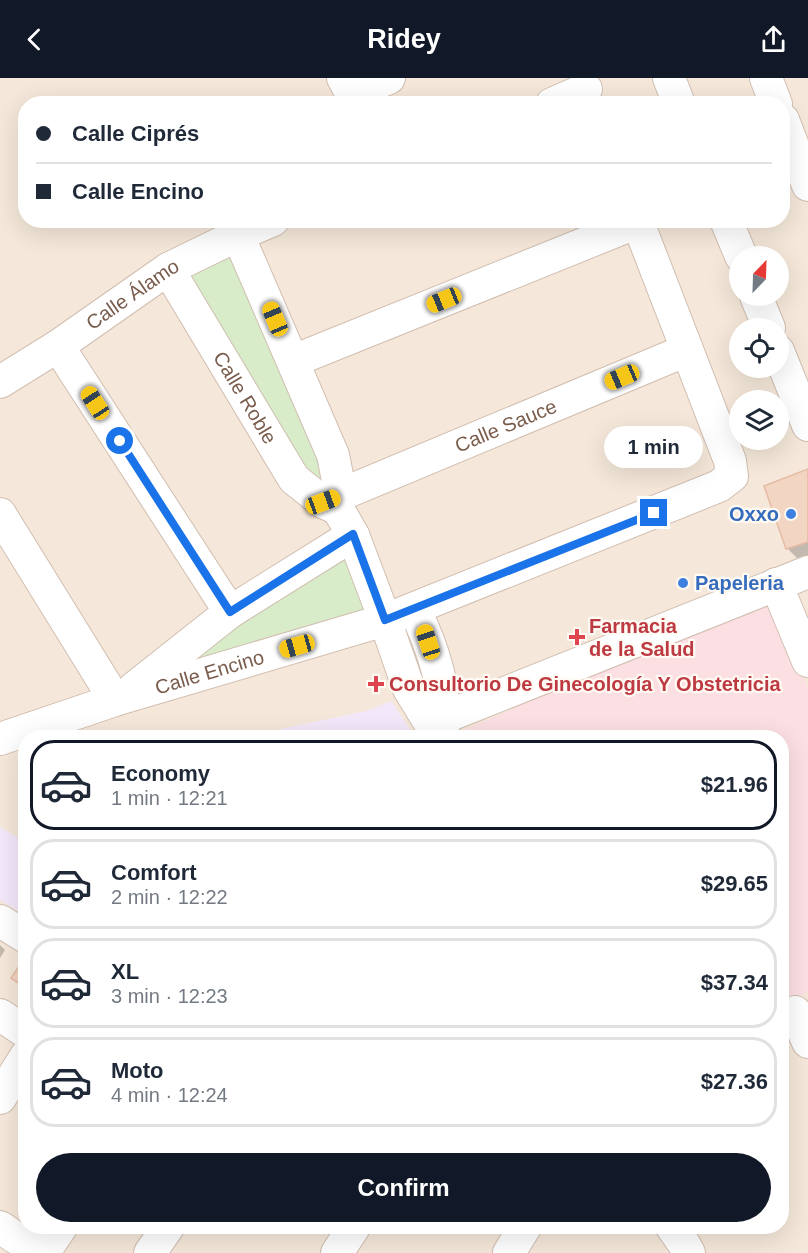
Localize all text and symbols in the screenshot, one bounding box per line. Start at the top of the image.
icon: back [18,23,51,56]
icon: share [757,23,790,56]
text: Ridey [367,24,441,54]
text: Calle Ciprés [72,121,199,146]
text: Calle Encino [72,179,204,204]
north arrow [729,246,789,306]
map controls [729,246,789,450]
street label: Calle Álamo [82,255,182,334]
car [424,285,464,315]
car [260,299,290,339]
button: locate [729,318,789,378]
street label: Calle Roble [209,348,281,448]
car [602,362,642,392]
car [78,383,112,423]
button: layers [729,390,789,450]
street label: Calle Sauce [452,395,560,457]
callout: 1 min [604,426,704,468]
route start [106,427,133,454]
text: 1 min [627,436,680,458]
car [303,487,343,517]
route end [640,499,667,526]
place label: Oxxo [729,503,779,525]
marker: Oxxo [784,507,798,521]
place label: Papeleria [695,572,785,594]
marker: Papeleria [676,576,690,590]
place label: Farmacia de la Salud [589,615,695,660]
car [414,622,442,662]
marker: Farmacia de la Salud [570,630,584,644]
car [277,632,317,660]
street label: Calle Encino [153,645,266,699]
place label: Consultorio De Ginecología Y Obstetricia [389,673,781,695]
marker: Consultorio De Ginecología Y Obstetricia [367,675,385,693]
icon: car [39,758,93,812]
text: Economy [111,761,210,786]
text: $21.96 [701,772,768,797]
text: 1 min · 12:21 [111,787,228,809]
icon: car [39,857,93,911]
text: Comfort [111,860,197,885]
text: $29.65 [701,871,768,896]
text: 2 min · 12:22 [111,886,228,908]
icon: car [39,956,93,1010]
text: XL [111,959,139,984]
text: $37.34 [701,970,768,995]
text: 3 min · 12:23 [111,985,228,1007]
icon: car [39,1055,93,1109]
text: Moto [111,1058,164,1083]
text: $27.36 [701,1069,768,1094]
text: 4 min · 12:24 [111,1084,228,1106]
button: Confirm [36,1153,771,1222]

